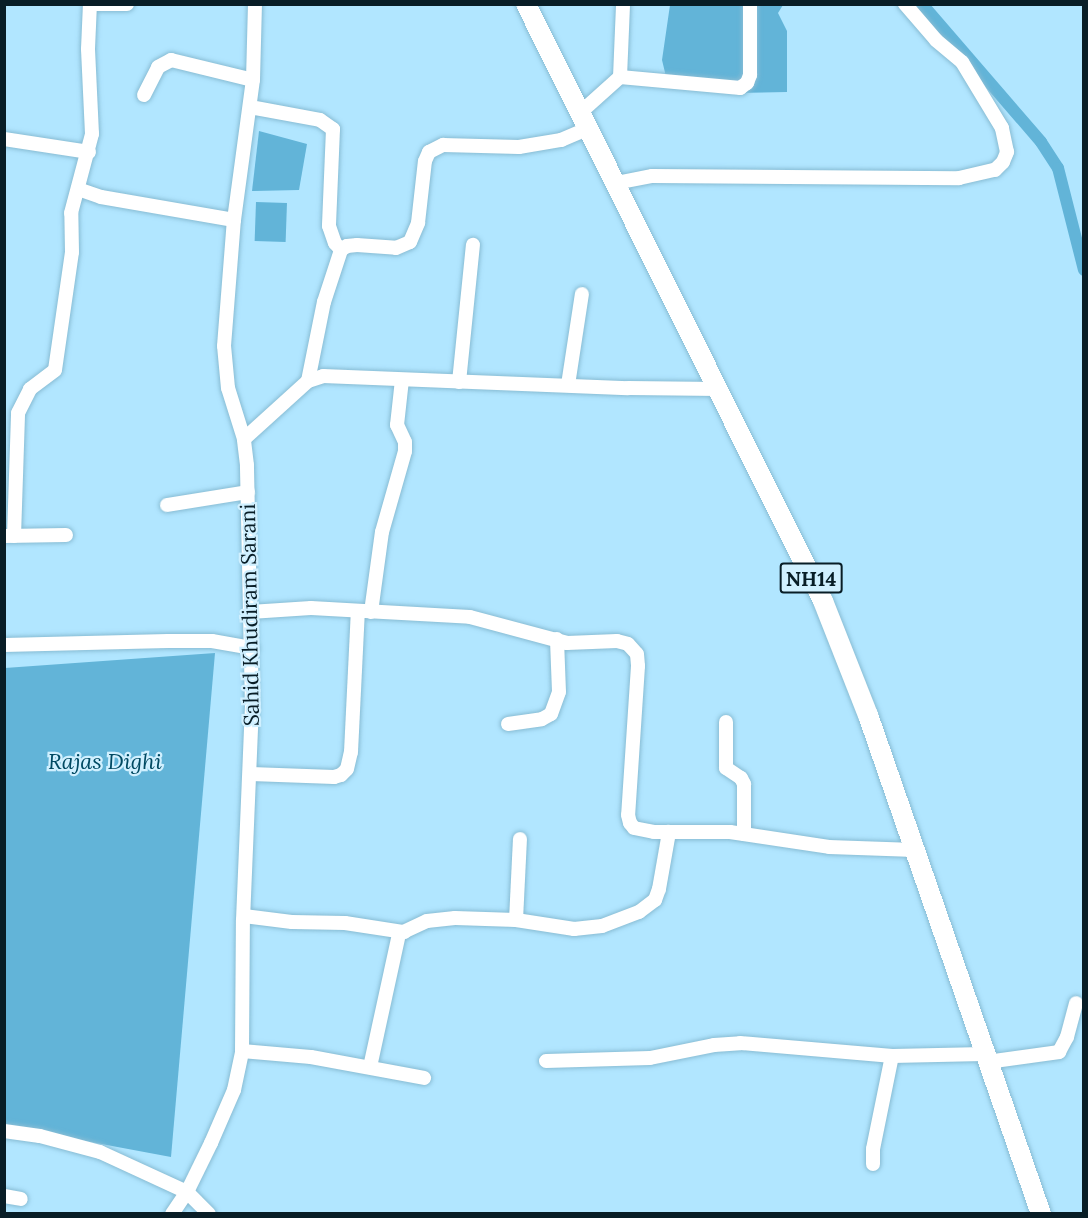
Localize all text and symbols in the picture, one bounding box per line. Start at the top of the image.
street label: Sahid Khudiram Sarani [235,504,265,726]
road number: NH14 [780,561,842,595]
water label: Rajas Dighi [48,749,162,775]

